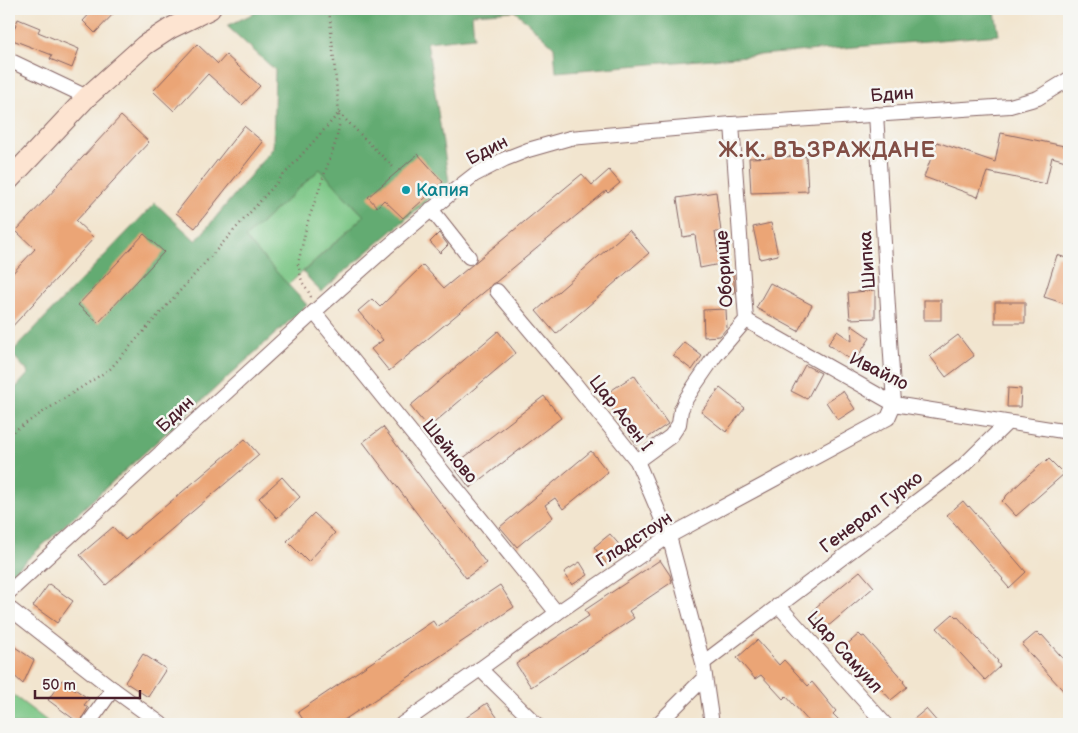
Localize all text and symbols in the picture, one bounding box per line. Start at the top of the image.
street label: Бдин [870,83,915,106]
street label: Бдин [463,131,511,170]
district label: Ж.К. ВЪЗРАЖДАНЕ [718,137,936,164]
place label: Капия [416,180,469,201]
marker: Капия [400,184,412,196]
street label: Оборище [711,230,738,308]
street label: Шипка [855,230,880,290]
street label: Ивайло [846,348,912,395]
street label: Цар Асен I [585,371,657,455]
street label: Бдин [152,392,198,437]
street label: Шейново [417,415,482,488]
street label: Генерал Гурко [816,467,927,558]
street label: Гладстоун [592,507,676,572]
street label: Цар Самуил [802,607,887,698]
scale bar [35,668,140,700]
text: 50 m [42,676,76,695]

